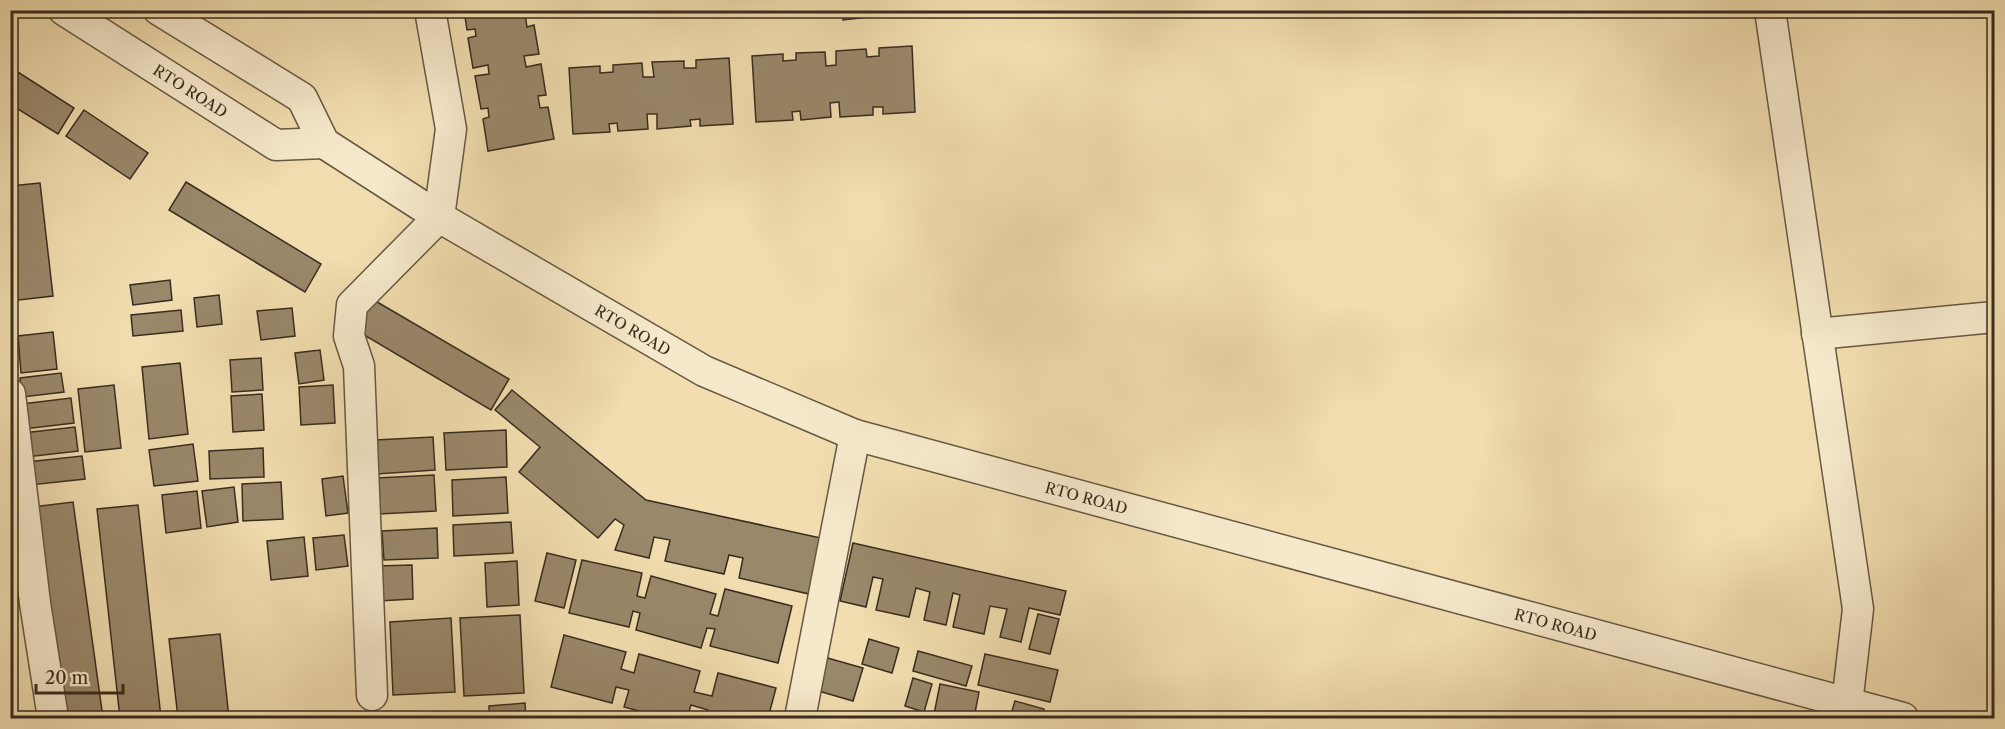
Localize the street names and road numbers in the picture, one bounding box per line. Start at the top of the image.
street label: RTO ROAD [150,60,231,121]
street label: RTO ROAD [592,300,674,359]
street label: RTO ROAD [1043,477,1130,518]
street label: RTO ROAD [1512,604,1599,644]

